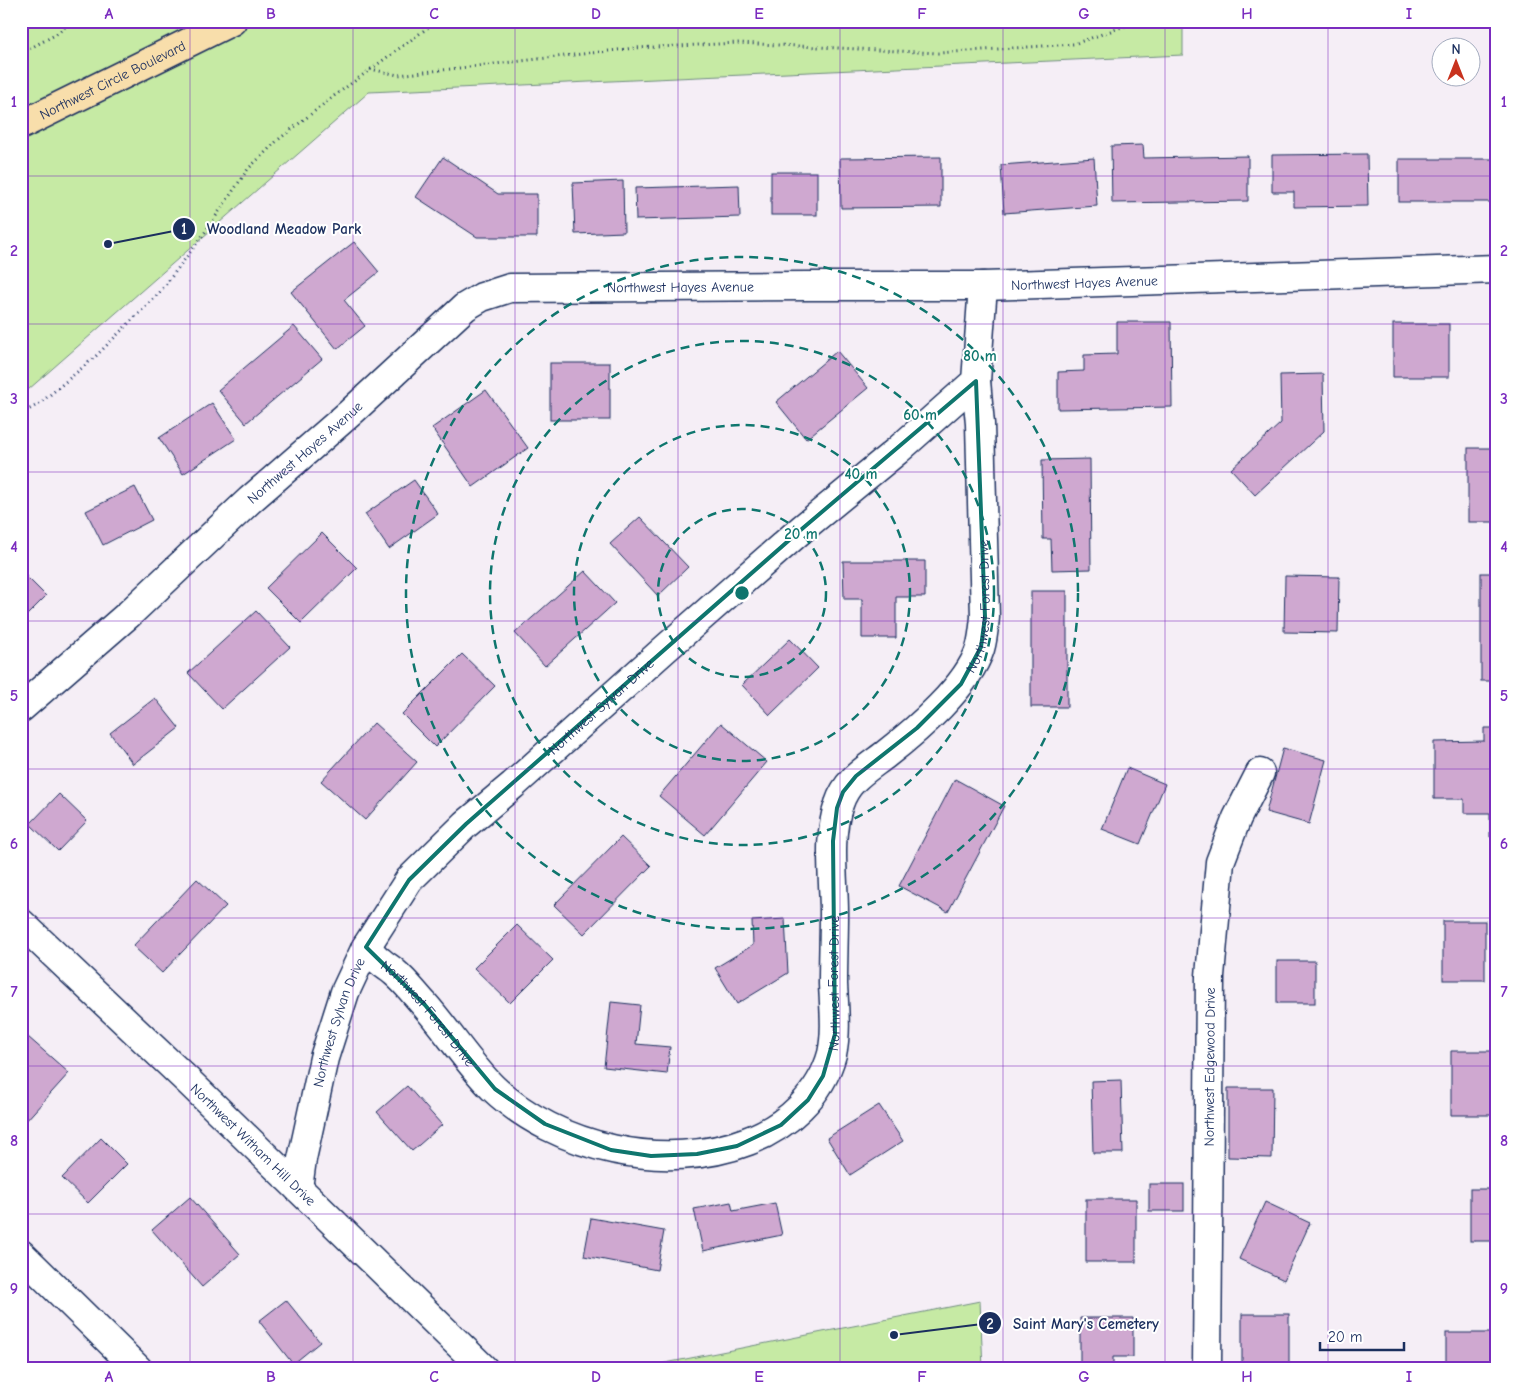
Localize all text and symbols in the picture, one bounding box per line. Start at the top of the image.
text: A [105,5,114,23]
text: B [266,5,276,23]
text: C [429,5,439,23]
text: D [591,5,601,23]
text: E [754,5,764,23]
text: F [917,5,927,23]
text: G [1078,5,1090,23]
text: H [1241,5,1253,23]
text: I [1406,5,1412,23]
street label: Northwest Circle Boulevard [37,37,188,123]
north arrow [1430,38,1480,88]
text: N [1451,41,1461,58]
text: 1 [11,93,17,111]
text: 1 [1501,93,1507,111]
callout: Woodland Meadow Park [172,214,371,244]
text: 1 [181,220,187,238]
text: Woodland Meadow Park [207,220,362,238]
text: 2 [10,242,18,260]
text: 2 [1500,242,1508,260]
street label: Northwest Hayes Avenue [1011,272,1158,294]
street label: Northwest Hayes Avenue [607,278,754,296]
text: 80 m [963,347,997,365]
text: 3 [10,390,18,408]
text: 3 [1500,390,1508,408]
street label: Northwest Hayes Avenue [244,398,366,507]
text: 60 m [903,406,937,424]
text: 40 m [845,465,878,483]
text: 20 m [784,525,818,543]
text: 4 [10,538,18,556]
text: 4 [1500,538,1508,556]
street label: Northwest Forest Drive [962,539,994,676]
centre of rings [733,584,751,602]
street label: Northwest Sylvan Drive [545,655,657,758]
text: 5 [10,687,18,705]
text: 5 [1500,687,1508,705]
text: 6 [10,835,18,853]
text: 6 [1500,835,1508,853]
street label: Northwest Forest Drive [825,916,844,1052]
street label: Northwest Sylvan Drive [310,955,369,1089]
street label: Northwest Forest Drive [378,957,478,1070]
text: 7 [10,983,18,1001]
text: 7 [1500,983,1508,1001]
street label: Northwest Edgewood Drive [1201,987,1219,1147]
street label: Northwest Witham Hill Drive [187,1080,319,1210]
text: 8 [10,1132,18,1150]
text: 8 [1500,1132,1508,1150]
text: 9 [10,1280,18,1298]
text: 9 [1500,1280,1508,1298]
callout: Saint Mary's Cemetery [978,1308,1169,1338]
text: 2 [986,1315,994,1333]
text: Saint Mary's Cemetery [1013,1315,1159,1333]
scale bar [1320,1320,1404,1352]
text: 20 m [1328,1328,1362,1346]
text: A [105,1368,114,1386]
text: B [266,1368,276,1386]
text: C [429,1368,439,1386]
text: D [591,1368,601,1386]
text: E [754,1368,764,1386]
text: F [917,1368,927,1386]
text: G [1078,1368,1090,1386]
text: H [1241,1368,1253,1386]
text: I [1406,1368,1412,1386]

